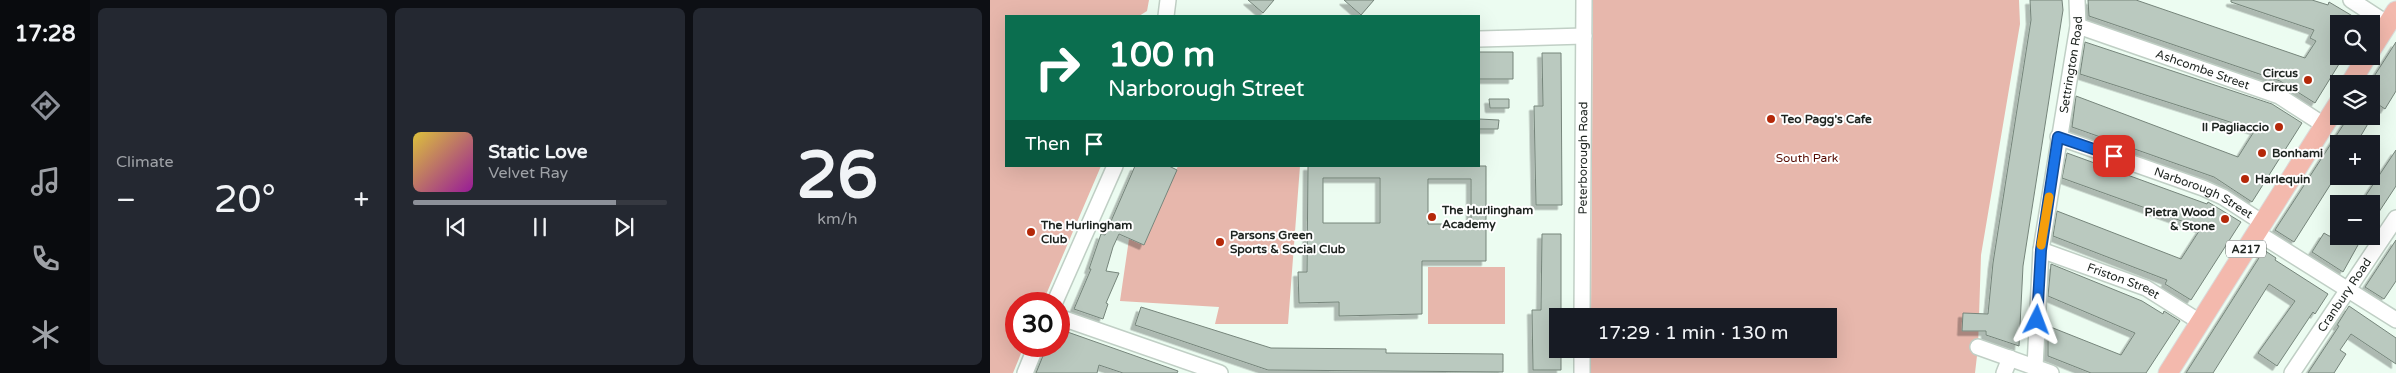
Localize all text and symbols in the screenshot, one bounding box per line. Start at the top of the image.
map controls [2330,15,2380,245]
button: search [2330,15,2380,65]
street label: Settrington Road [2057,16,2085,114]
text: 17:28 [15,21,75,47]
text: 100 m [1108,34,1215,76]
icon: right [1025,35,1090,100]
street label: Ashcombe Street [2154,47,2252,92]
place label: Circus Circus [2263,66,2298,94]
marker: Circus Circus [2302,74,2314,86]
button: layers [2330,75,2380,125]
text: Narborough Street [1108,76,1304,102]
icon: directions [28,88,63,123]
street label: Peterborough Road [1576,102,1590,214]
place label: Teo Pagg's Cafe [1780,112,1872,127]
marker: Teo Pagg's Cafe [1765,113,1777,125]
place label: Il Pagliaccio [2202,120,2269,135]
marker: Il Pagliaccio [2273,121,2285,133]
icon: arrive [1080,130,1108,158]
text: Then [1025,133,1070,155]
pin [2093,135,2135,177]
button: + [2330,135,2380,185]
text: 26 [797,137,878,216]
text: Static Love [488,141,587,163]
icon: arrive [2100,142,2128,170]
place label: Bonhami [2272,146,2323,160]
marker: Bonhami [2256,147,2268,159]
park label: South Park [1776,151,1839,165]
text: Climate [116,152,174,172]
text: Velvet Ray [488,163,568,183]
icon: music [28,164,63,199]
street label: Narborough Street [2152,164,2256,222]
place label: Harlequin [2255,172,2310,187]
marker: Harlequin [2239,173,2251,185]
text: 20° [214,177,276,223]
text: − [116,183,136,217]
text: + [354,183,369,217]
button: − [2330,195,2380,245]
place label: The Hurlingham Academy [1441,203,1533,232]
place label: Pietra Wood & Stone [2144,205,2215,233]
text: km/h [817,209,857,229]
marker: The Hurlingham Academy [1426,211,1438,223]
icon: previous [442,213,470,241]
icon: pause [526,213,554,241]
icon: next [610,213,638,241]
marker: Pietra Wood & Stone [2219,213,2231,225]
place label: The Hurlingham Club [1040,218,1132,246]
marker: The Hurlingham Club [1025,226,1037,238]
place label: Parsons Green Sports & Social Club [1230,228,1346,257]
marker: Parsons Green Sports & Social Club [1214,236,1226,248]
road number: A217 [2226,240,2266,258]
icon: phone [28,241,63,276]
street label: Cranbury Road [2315,255,2374,335]
street label: Friston Street [2085,260,2163,302]
speed limit sign: 30 [1005,292,1070,357]
position arrow [2010,293,2062,345]
icon: climate [28,317,63,352]
text: 17:29 · 1 min · 130 m [1597,322,1789,344]

